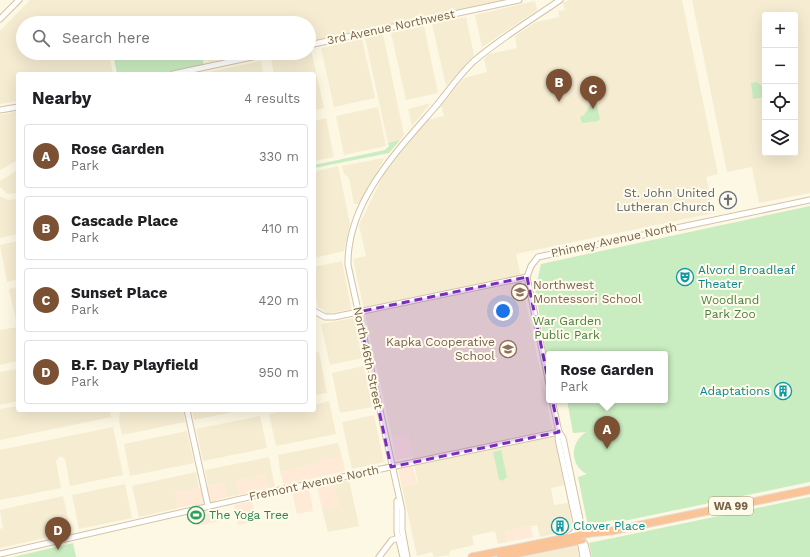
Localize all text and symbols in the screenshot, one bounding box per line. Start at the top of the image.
street label: 3rd Avenue Northwest [326,7,456,47]
map controls [762,12,798,156]
button: + [762,12,798,48]
search box [16,16,316,60]
icon: search [30,27,52,49]
text: Search here [62,29,150,47]
button: − [762,48,798,84]
pin: B [546,69,572,102]
pin: C [580,76,606,109]
button: locate [762,84,798,120]
text: Nearby [32,88,91,108]
text: 4 results [244,91,300,106]
button: layers [762,120,798,156]
text: Rose Garden [71,140,164,158]
text: A [42,149,50,164]
text: 330 m [259,149,299,164]
text: Park [71,158,99,173]
place label: St. John United Lutheran Church [616,186,715,214]
church icon: St. John United Lutheran Church [718,190,738,210]
text: Cascade Place [71,212,178,230]
street label: Phinney Avenue North [550,220,678,260]
text: B [42,221,50,236]
text: 410 m [261,221,299,236]
text: Park [71,230,99,245]
place label: Alvord Broadleaf Theater [698,263,795,291]
theatre icon: Alvord Broadleaf Theater [675,267,695,287]
place label: Northwest Montessori School [533,278,642,306]
school or university icon: Northwest Montessori School [510,282,530,302]
text: Sunset Place [71,284,167,302]
text: C [42,293,50,308]
text: 420 m [259,293,299,308]
park label: Woodland Park Zoo [701,293,759,321]
your location [493,301,513,321]
text: Park [71,302,99,317]
street label: North 46th Street [350,306,386,410]
park label: War Garden Public Park [533,314,601,342]
place label: Kapka Cooperative School [386,335,495,363]
school or university icon: Kapka Cooperative School [498,339,518,359]
popup [546,351,668,403]
text: B.F. Day Playfield [71,356,198,374]
text: Rose Garden [560,361,654,379]
text: D [41,365,51,380]
text: 950 m [259,365,299,380]
text: Park [71,374,99,389]
text: Park [560,379,588,394]
building icon: Adaptations [773,381,793,401]
place label: Adaptations [700,384,770,398]
pin: A [594,416,620,449]
street label: Fremont Avenue North [248,462,380,504]
road number: WA 99 [709,497,753,515]
sports icon: The Yoga Tree [186,505,206,525]
place label: The Yoga Tree [209,508,289,522]
building icon: Clover Place [550,516,570,536]
pin: D [45,517,71,550]
place label: Clover Place [573,519,645,533]

